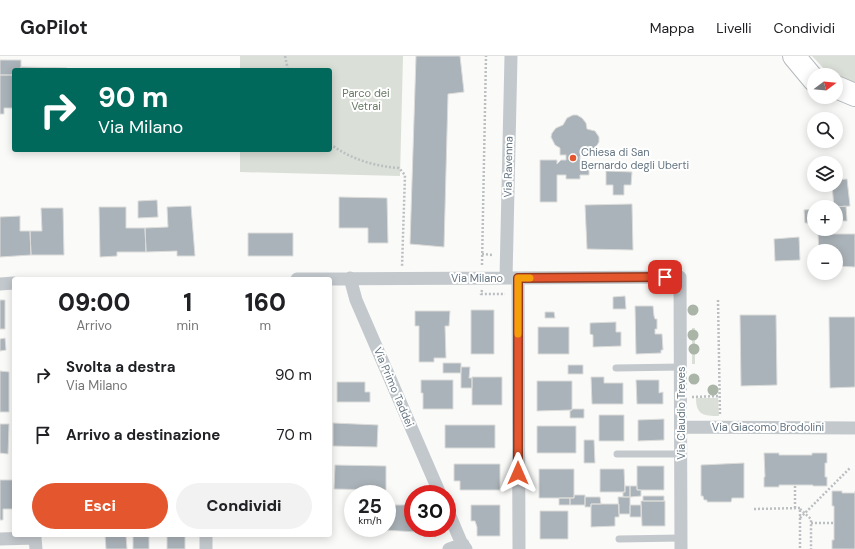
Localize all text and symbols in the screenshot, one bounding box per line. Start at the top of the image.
text: GoPilot [20,15,88,40]
text: Mappa [650,19,694,37]
text: Livelli [716,19,752,37]
text: Condividi [774,19,835,37]
north arrow [807,68,843,104]
map controls [807,68,843,280]
text: 90 m [98,79,168,116]
icon: right [32,84,84,136]
park label: Parco dei Vetrai [342,86,390,113]
button: search [807,112,843,148]
text: Via Milano [98,115,183,139]
street label: Via Ravenna [500,136,516,198]
place label: Chiesa di San Bernardo degli Uberti [581,145,689,172]
marker: Chiesa di San Bernardo degli Uberti [568,153,578,163]
button: layers [807,156,843,192]
button: + [807,200,843,236]
button: − [807,244,843,280]
pin [648,260,682,294]
icon: arrive [654,266,676,288]
street label: Via Milano [451,271,503,285]
text: 09:00 [58,287,130,318]
text: 1 [183,287,192,318]
text: 160 [245,287,286,318]
text: Arrivo [76,317,112,334]
text: min [177,317,199,334]
text: m [260,317,271,334]
street label: Via Primo Taddei [371,345,417,429]
text: Svolta a destra [66,357,176,377]
icon: right [32,364,54,386]
text: 90 m [275,365,312,385]
street label: Via Claudio Treves [674,366,688,460]
text: Via Milano [66,377,128,394]
street label: Via Giacomo Brodolini [712,420,824,434]
icon: arrive [32,424,54,446]
text: Arrivo a destinazione [66,425,220,445]
text: 70 m [277,425,312,445]
position arrow [497,452,539,494]
button: Esci [32,483,168,529]
button: Condividi [176,483,312,529]
speed limit sign: 30 [404,485,456,537]
text: 25 [358,493,382,519]
text: km/h [358,514,382,527]

